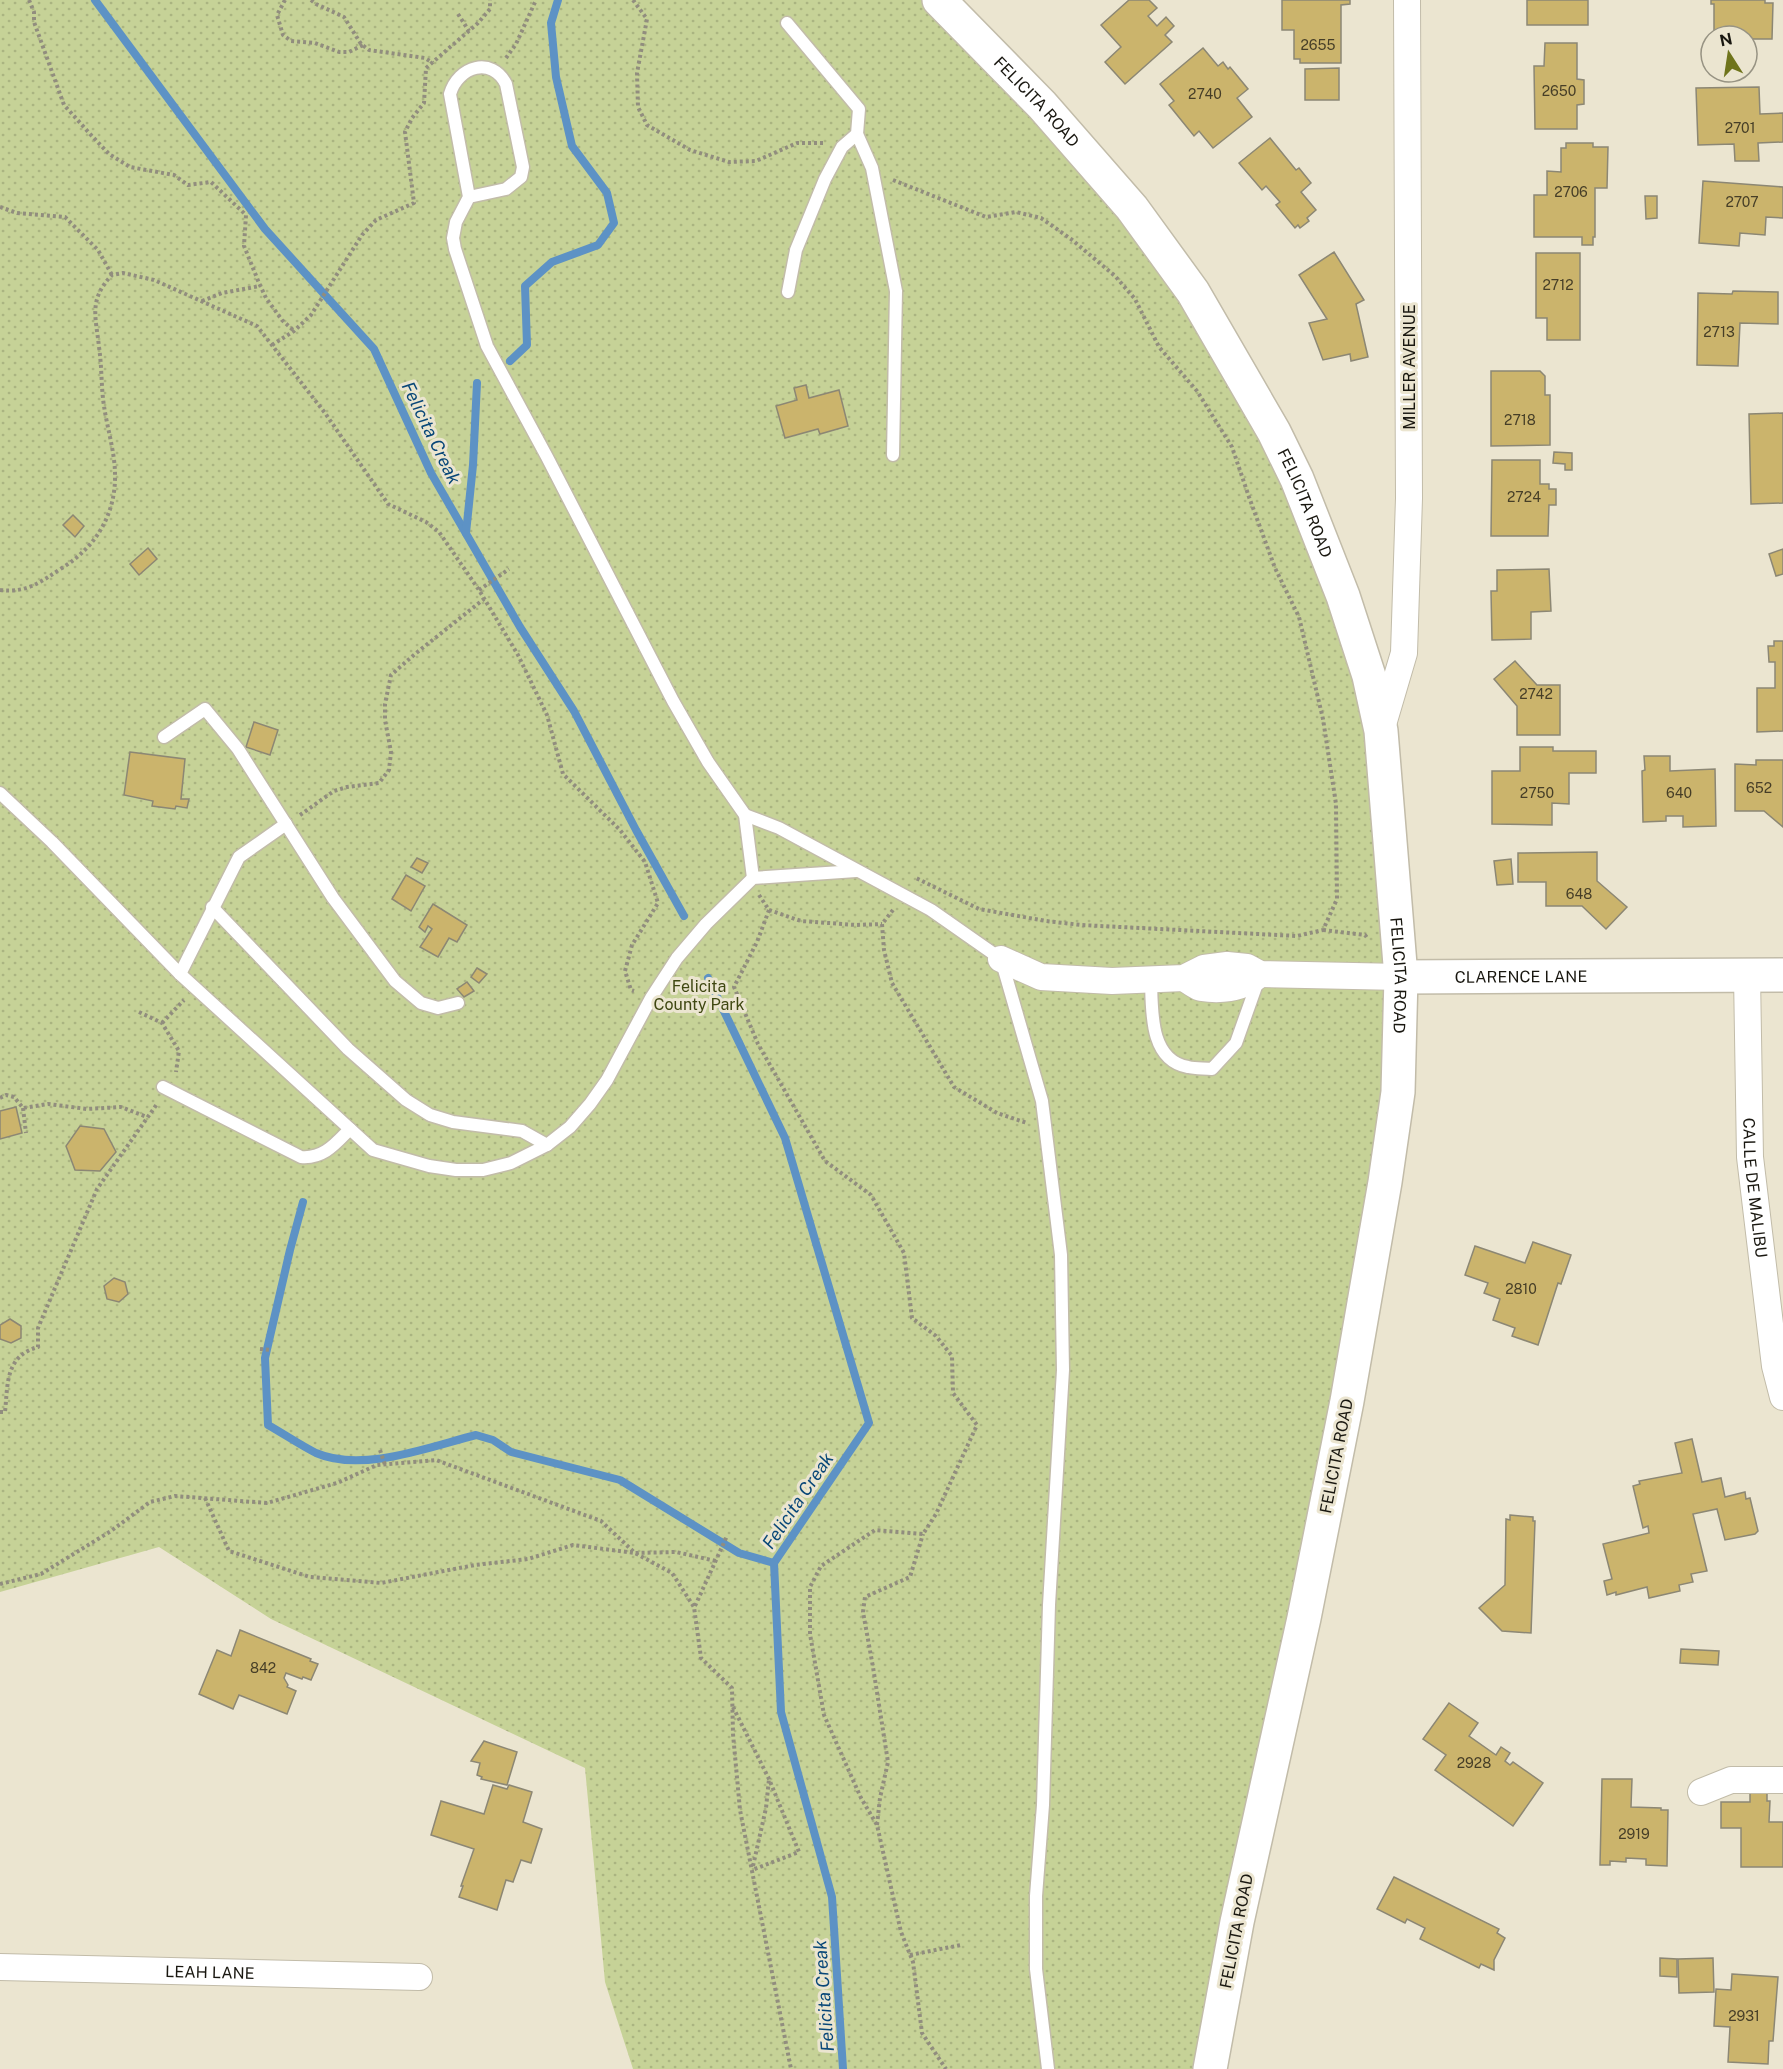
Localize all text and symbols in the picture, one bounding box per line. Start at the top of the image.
north arrow [1699,24,1759,84]
text: N [1718,29,1734,50]
house number: 2655 [1301,37,1336,53]
street label: FELICITA ROAD [990,53,1083,151]
house number: 2650 [1542,83,1576,99]
house number: 2740 [1188,86,1222,102]
house number: 2701 [1725,120,1755,136]
house number: 2706 [1554,184,1588,200]
house number: 2707 [1725,194,1759,210]
house number: 2712 [1542,277,1574,293]
street label: MILLER AVENUE [1400,304,1419,430]
house number: 2713 [1703,324,1735,340]
water label: Felicita Creak [398,378,465,488]
house number: 2718 [1504,412,1536,428]
street label: FELICITA ROAD [1273,445,1336,560]
house number: 2724 [1507,489,1541,505]
house number: 2742 [1519,686,1553,702]
house number: 652 [1746,780,1772,796]
house number: 2750 [1520,785,1554,801]
house number: 640 [1666,785,1692,801]
house number: 648 [1566,886,1592,902]
street label: FELICITA ROAD [1386,916,1410,1034]
street label: CLARENCE LANE [1455,967,1587,987]
park label: Felicita County Park [653,977,745,1014]
street label: CALLE DE MALIBU [1739,1117,1771,1259]
house number: 2810 [1505,1281,1537,1297]
street label: FELICITA ROAD [1316,1397,1357,1515]
water label: Felicita Creak [758,1448,838,1553]
house number: 842 [250,1660,276,1676]
house number: 2928 [1457,1755,1491,1771]
house number: 2919 [1618,1826,1650,1842]
street label: FELICITA ROAD [1216,1872,1257,1990]
water label: Felicita Creak [809,1939,838,2052]
street label: LEAH LANE [165,1962,255,1983]
house number: 2931 [1728,2008,1760,2024]

